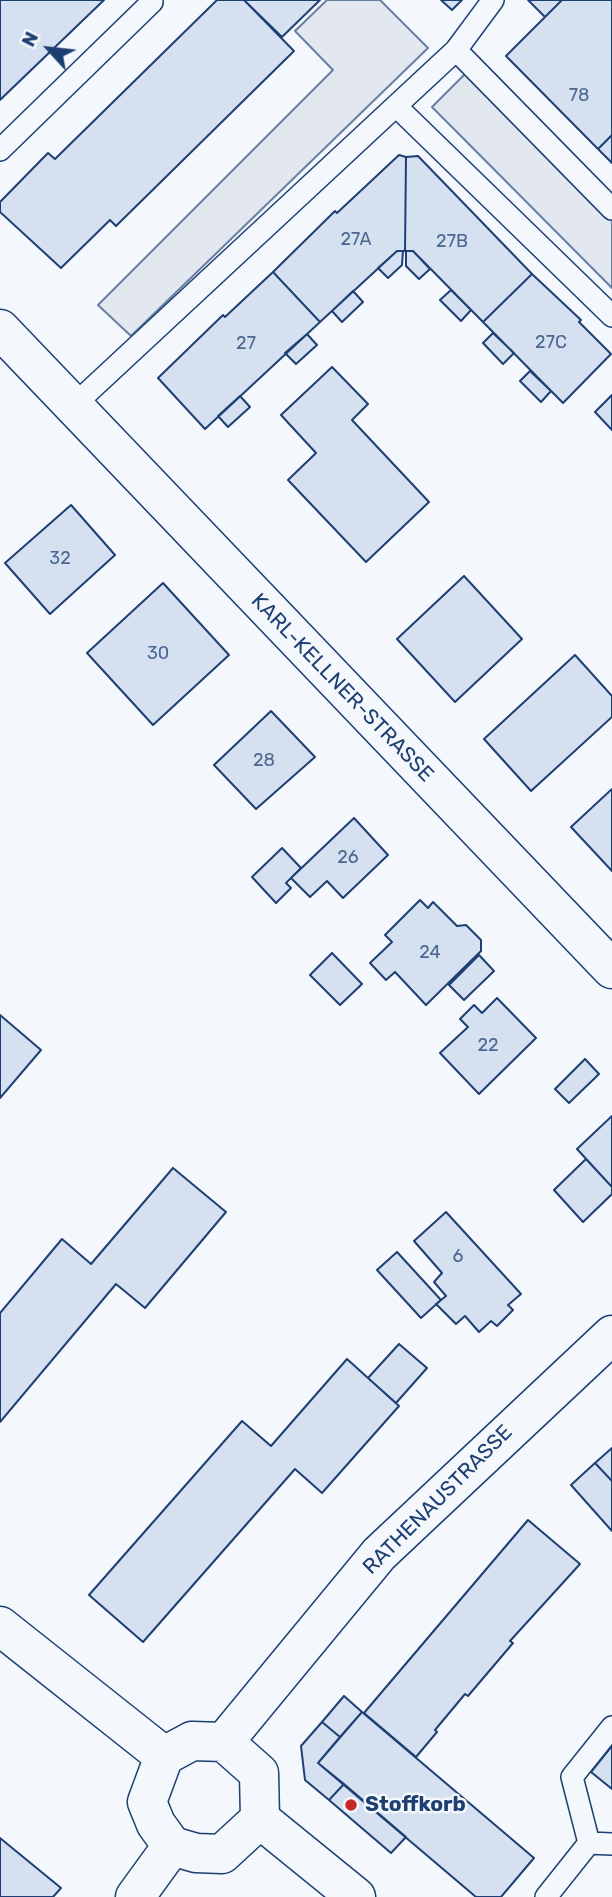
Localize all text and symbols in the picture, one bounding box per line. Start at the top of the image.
north arrow [14,14,84,84]
text: N [16,28,43,51]
house number: 78 [569,85,589,107]
house number: 27A [341,229,371,251]
house number: 27B [436,231,468,253]
house number: 27C [535,332,567,354]
house number: 27 [236,333,256,355]
house number: 32 [49,548,71,570]
street label: KARL-KELLNER-STRASSE [245,589,439,787]
house number: 30 [147,643,169,665]
house number: 28 [253,750,275,772]
house number: 26 [337,847,359,869]
house number: 24 [419,942,441,964]
house number: 22 [477,1035,499,1057]
house number: 6 [453,1246,463,1268]
street label: RATHENAUSTRASSE [358,1420,518,1580]
place label: Stoffkorb [365,1792,466,1818]
marker: Stoffkorb [343,1797,359,1813]

